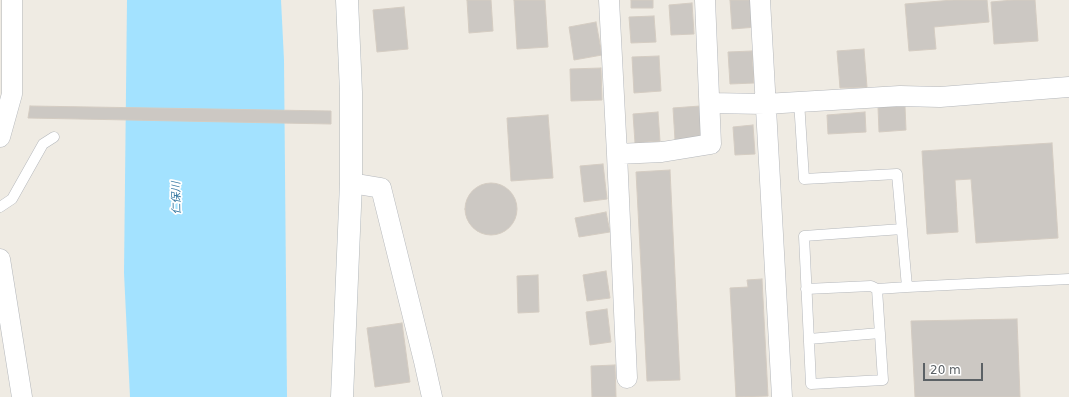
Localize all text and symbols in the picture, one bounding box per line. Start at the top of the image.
water label: 仁保川 [170,181,184,215]
scale bar [925,355,985,381]
text: 20 m [930,363,961,377]

